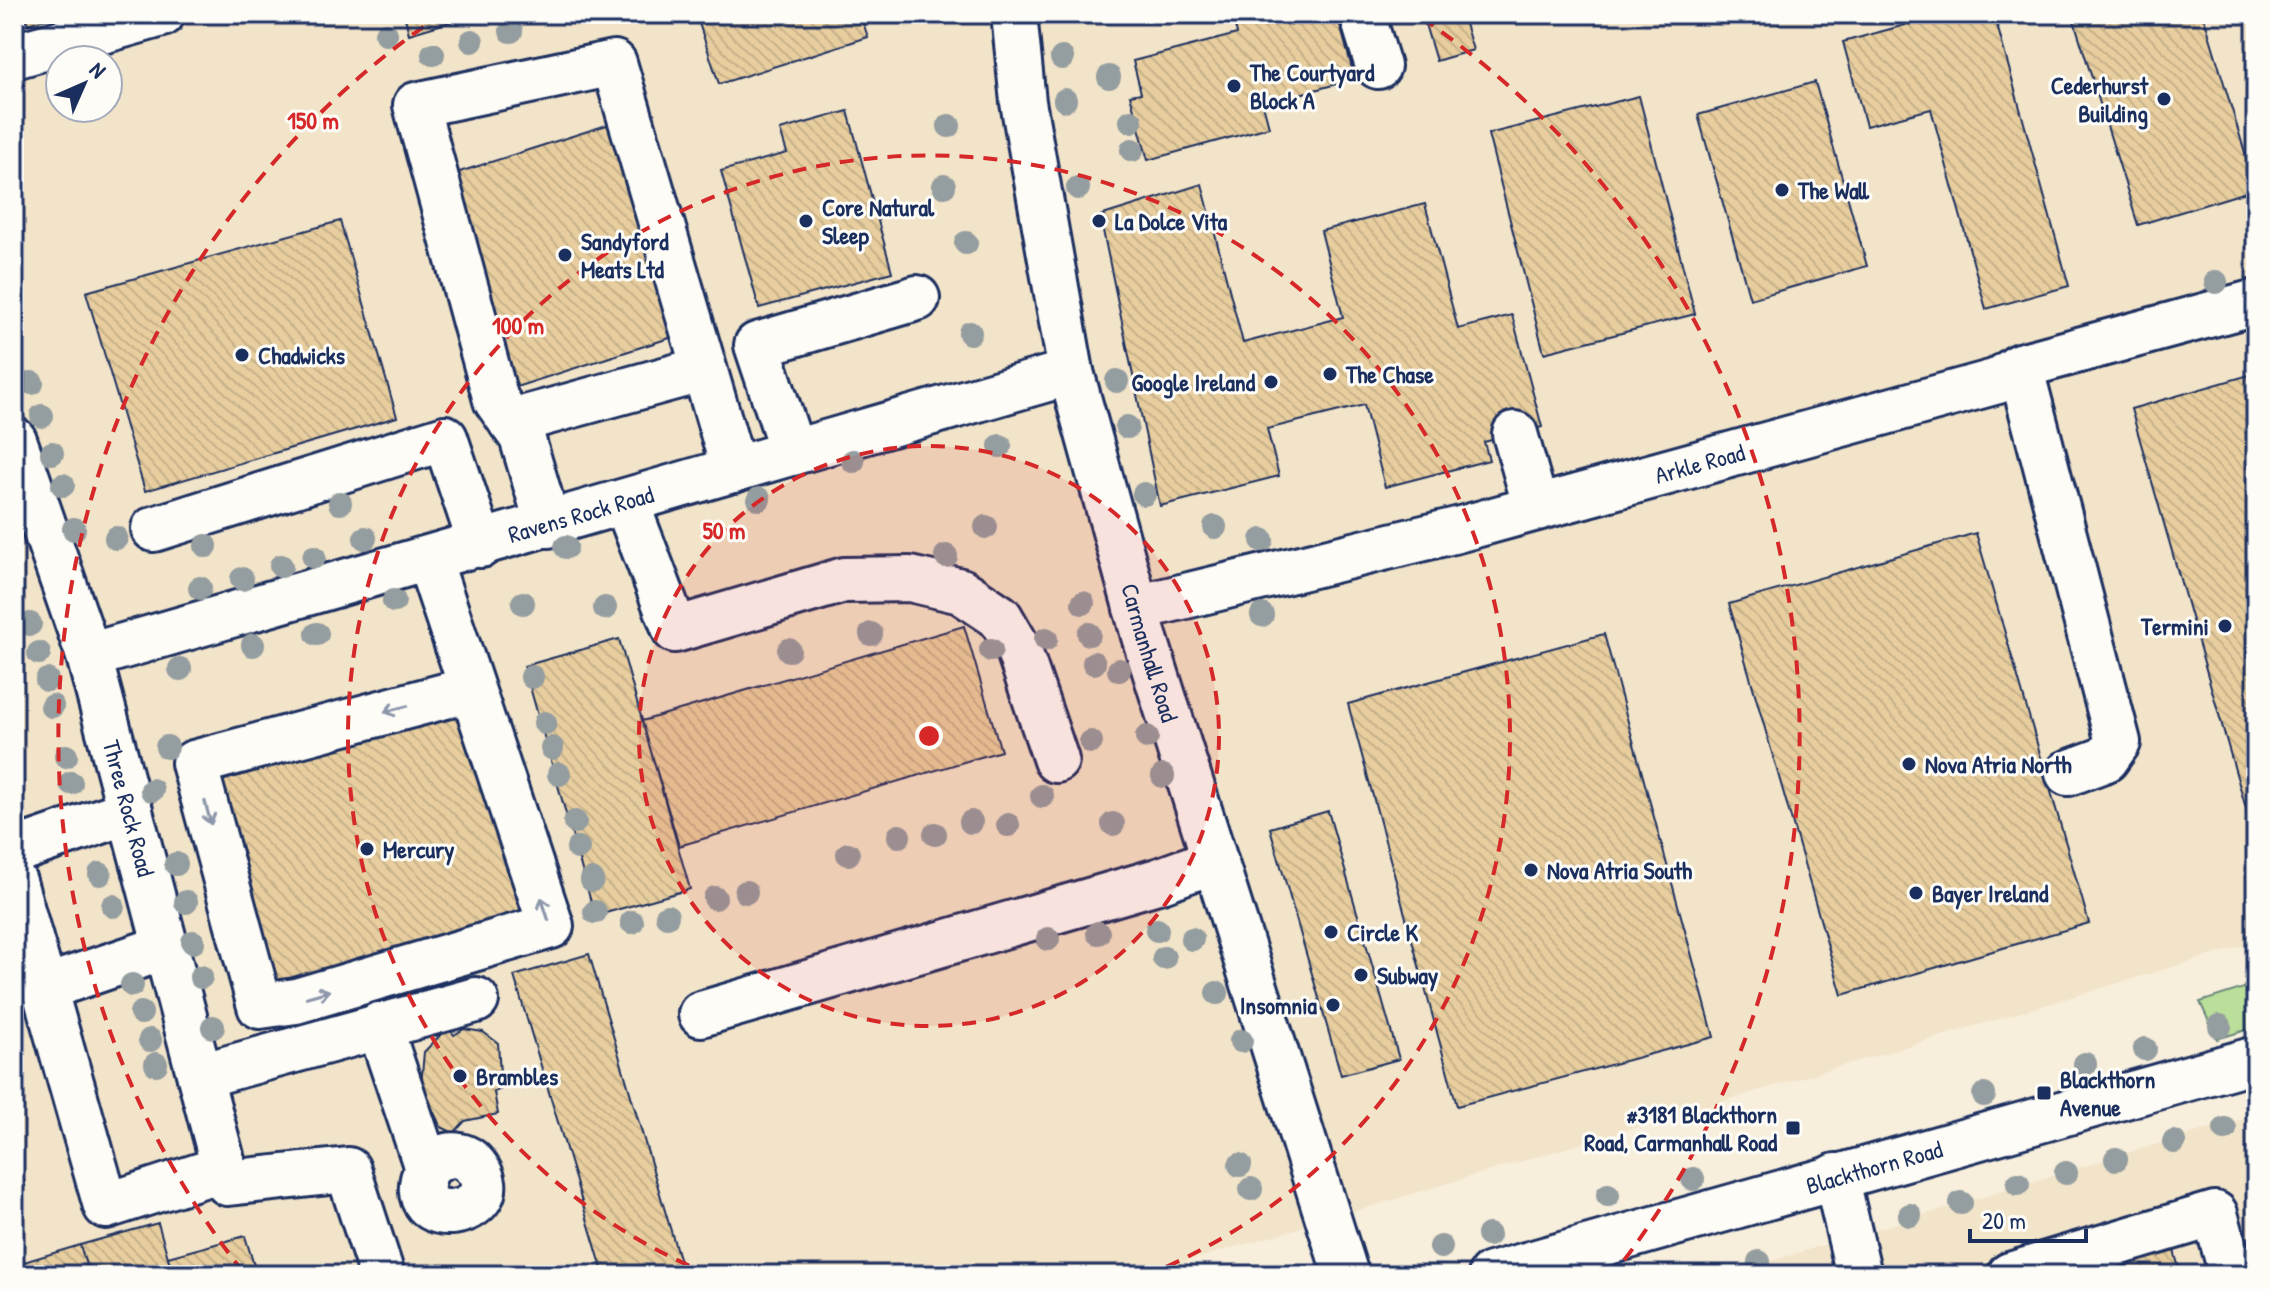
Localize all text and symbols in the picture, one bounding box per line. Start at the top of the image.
north arrow [44,44,124,124]
text: N [83,55,113,85]
place label: The Courtyard Block A [1249,56,1375,116]
place label: Cederhurst Building [2051,69,2149,130]
marker: The Courtyard Block A [1225,77,1243,95]
marker: Cederhurst Building [2155,90,2173,108]
text: 150 m [287,104,339,136]
place label: The Wall [1797,174,1870,206]
marker: The Wall [1773,181,1791,199]
place label: Core Natural Sleep [822,191,935,252]
place label: La Dolce Vita [1115,205,1228,237]
marker: Core Natural Sleep [797,212,815,230]
marker: La Dolce Vita [1090,212,1108,230]
place label: Sandyford Meats Ltd [581,225,669,285]
marker: Sandyford Meats Ltd [556,246,574,264]
text: 100 m [492,309,544,341]
place label: Chadwicks [258,339,345,371]
marker: Chadwicks [233,346,251,364]
place label: The Chase [1345,358,1434,390]
marker: The Chase [1321,365,1339,383]
place label: Google Ireland [1132,366,1256,399]
marker: Google Ireland [1262,373,1280,391]
street label: Arkle Road [1651,436,1748,491]
street label: Ravens Rock Road [504,478,657,550]
text: 50 m [703,514,745,546]
street label: Carmanhall Road [1114,579,1186,726]
place label: Termini [2140,610,2209,642]
marker: Termini [2216,617,2234,635]
one-way arrow [384,702,409,717]
centre of rings [915,722,943,750]
street label: Three Rock Road [96,736,162,880]
place label: Nova Atria North [1925,748,2072,780]
marker: Nova Atria North [1900,755,1918,773]
one-way arrow [201,799,216,825]
place label: Mercury [383,833,454,866]
marker: Mercury [358,840,376,858]
place label: Nova Atria South [1547,854,1692,886]
marker: Nova Atria South [1522,861,1540,879]
place label: Bayer Ireland [1932,877,2049,910]
marker: Bayer Ireland [1907,884,1925,902]
one-way arrow [536,897,551,922]
place label: Circle K [1347,916,1419,948]
marker: Circle K [1322,923,1340,941]
place label: Subway [1377,959,1438,992]
marker: Subway [1352,966,1370,984]
one-way arrow [305,986,331,1001]
place label: Insomnia [1240,989,1318,1021]
marker: Insomnia [1324,996,1342,1014]
place label: Brambles [476,1060,558,1092]
place label: Blackthorn Avenue [2060,1063,2155,1123]
marker: Brambles [451,1067,469,1085]
marker: Blackthorn Avenue [2035,1084,2053,1102]
place label: #3181 Blackthorn Road, Carmanhall Road [1584,1098,1778,1158]
marker: #3181 Blackthorn Road, Carmanhall Road [1784,1119,1802,1137]
street label: Blackthorn Road [1802,1132,1946,1201]
scale bar [1970,1193,2086,1243]
text: 20 m [1982,1204,2026,1236]

